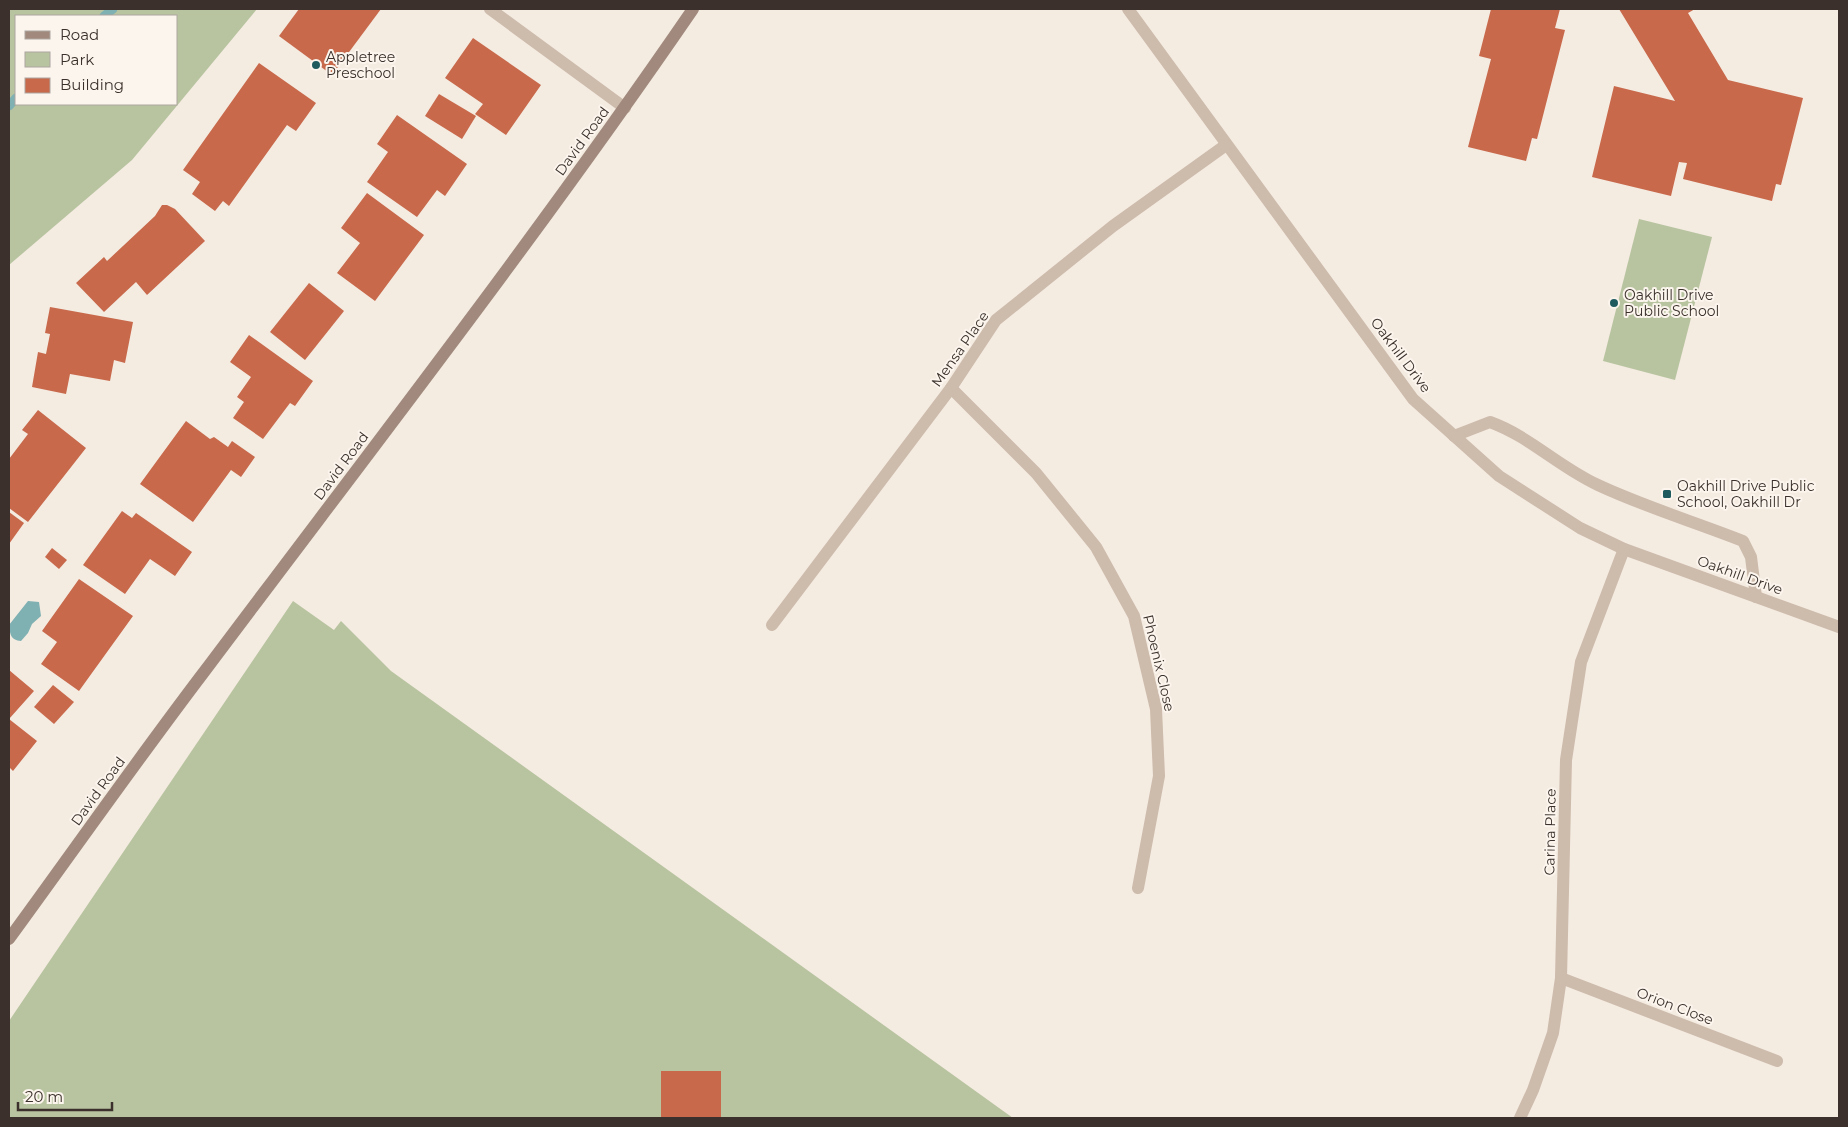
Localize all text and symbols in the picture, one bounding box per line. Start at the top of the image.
legend [15,15,178,105]
text: Road [60,25,99,44]
place label: Appletree Preschool [326,48,395,82]
text: Park [60,50,94,69]
marker: Appletree Preschool [310,59,322,71]
text: Building [60,75,124,94]
street label: David Road [551,103,613,179]
place label: Oakhill Drive Public School [1624,286,1719,320]
marker: Oakhill Drive Public School [1608,297,1620,309]
street label: Mensa Place [927,308,993,390]
street label: Oakhill Drive [1367,314,1435,396]
street label: David Road [309,428,373,504]
place label: Oakhill Drive Public School, Oakhill Dr [1677,477,1815,511]
marker: Oakhill Drive Public School, Oakhill Dr [1661,488,1673,500]
street label: Oakhill Drive [1695,551,1785,599]
street label: Phoenix Close [1139,613,1179,713]
street label: David Road [67,753,129,829]
street label: Carina Place [1540,788,1560,876]
street label: Orion Close [1634,983,1716,1029]
scale bar [18,1080,111,1112]
text: 20 m [25,1087,63,1106]

